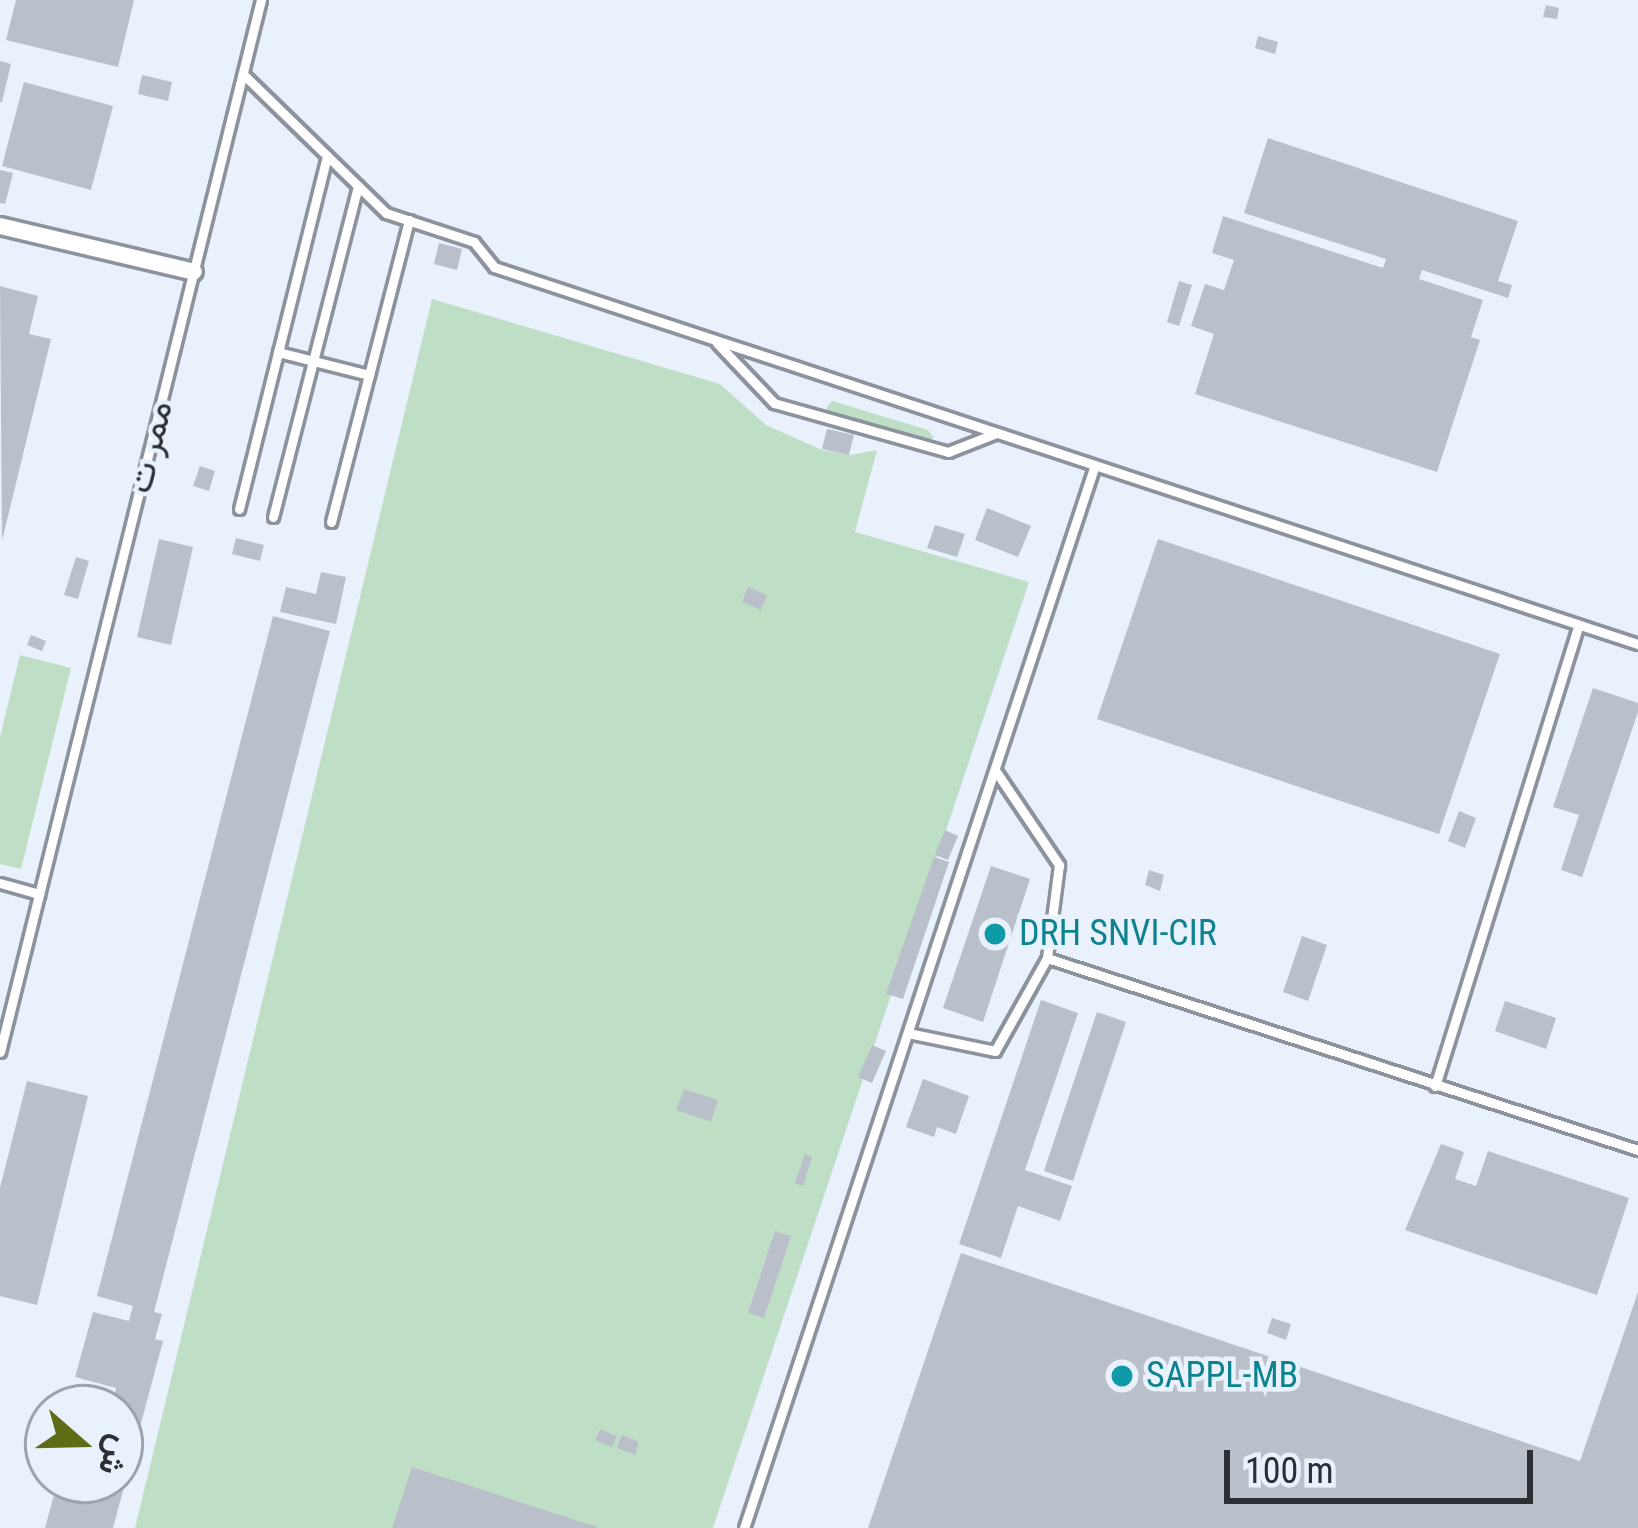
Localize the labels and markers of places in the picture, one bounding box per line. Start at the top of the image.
place label: DRH SNVI-CIR [1019,912,1217,956]
marker: DRH SNVI-CIR [982,921,1008,947]
place label: SAPPL-MB [1146,1354,1298,1398]
marker: SAPPL-MB [1109,1363,1135,1389]

